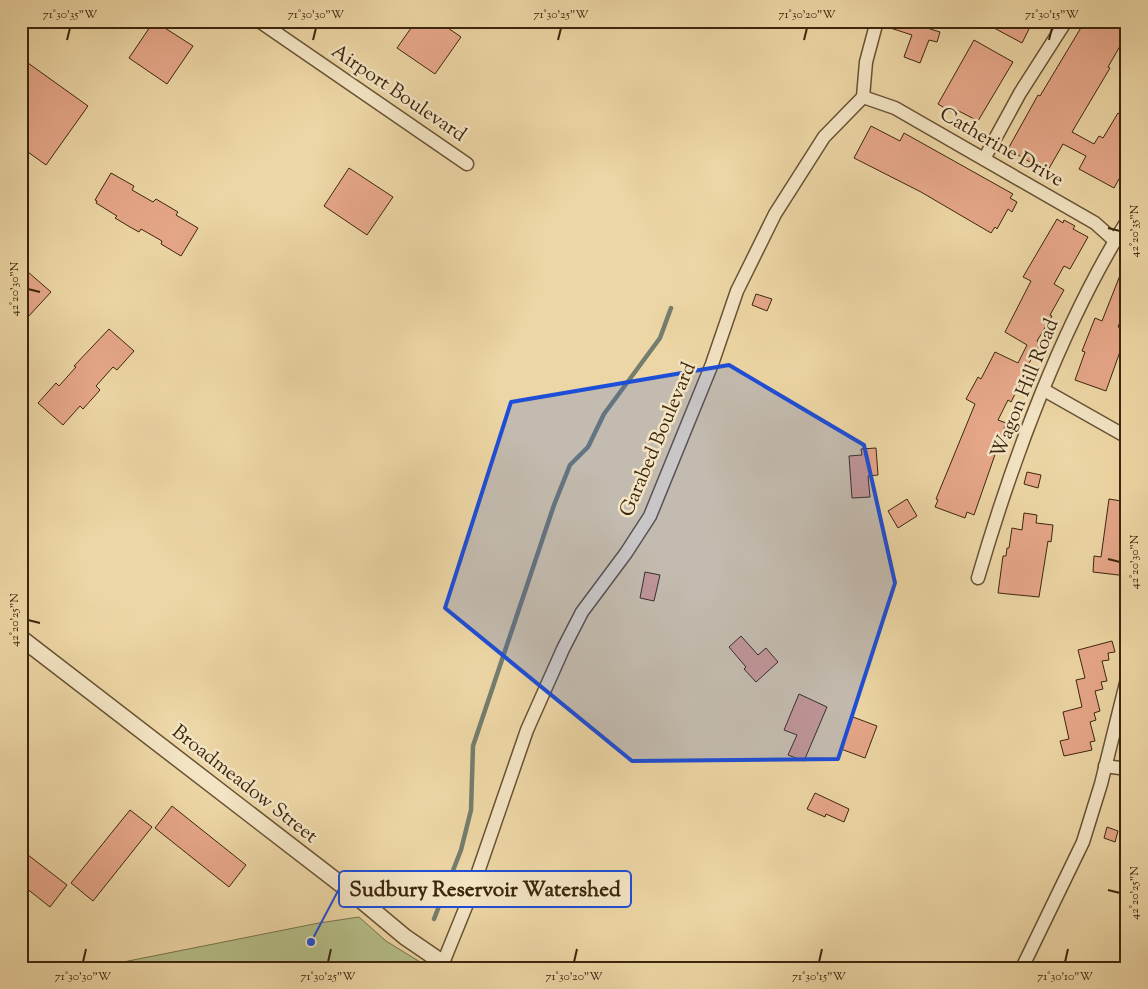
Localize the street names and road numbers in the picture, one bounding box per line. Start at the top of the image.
street label: Airport Boulevard [325,38,471,150]
street label: Catherine Drive [934,101,1068,195]
street label: Wagon Hill Road [985,315,1067,463]
street label: Garabed Boulevard [613,358,705,522]
street label: Broadmeadow Street [165,719,323,851]

